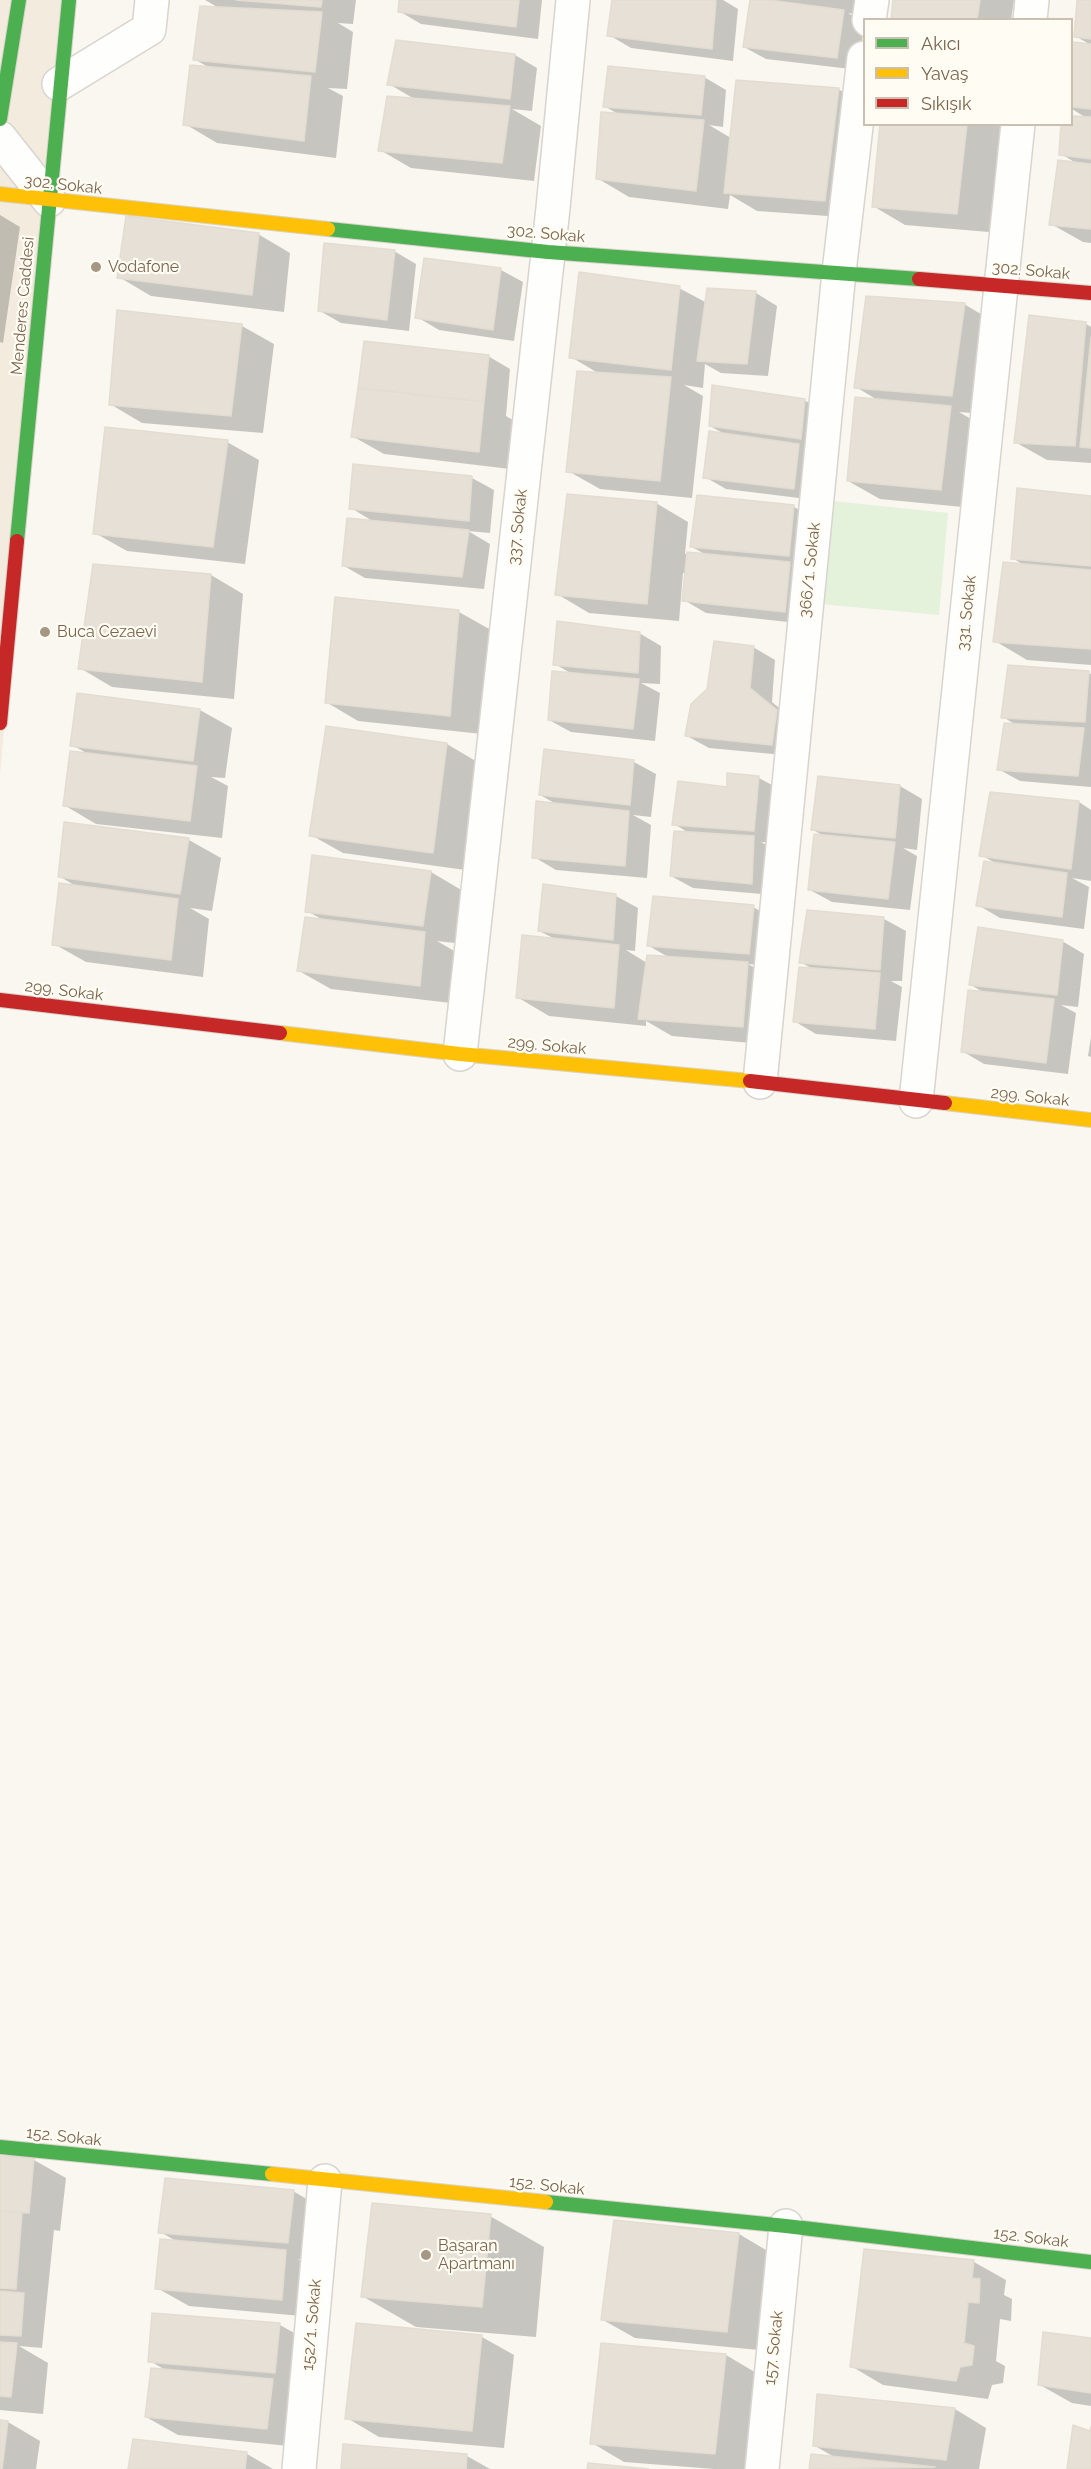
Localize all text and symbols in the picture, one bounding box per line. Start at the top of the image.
legend [863,18,1073,126]
text: Akıcı [921,33,960,54]
text: Yavaş [921,63,968,84]
text: Sıkışık [921,93,971,114]
street label: 302. Sokak [23,171,103,199]
street label: 302. Sokak [506,221,586,247]
street label: Menderes Caddesi [7,236,39,376]
place label: Vodafone [108,257,179,277]
street label: 302. Sokak [991,258,1071,284]
marker: Vodafone [89,260,103,274]
street label: 337. Sokak [504,488,532,566]
street label: 366/1. Sokak [795,521,825,619]
street label: 331. Sokak [953,574,981,652]
place label: Buca Cezaevi [57,622,157,642]
marker: Buca Cezaevi [38,625,52,639]
street label: 299. Sokak [24,977,104,1005]
street label: 299. Sokak [507,1033,587,1059]
street label: 299. Sokak [990,1083,1070,1111]
street label: 152. Sokak [25,2123,103,2151]
street label: 152. Sokak [508,2172,586,2200]
street label: 152. Sokak [992,2224,1070,2252]
place label: Başaran Apartmanı [438,2236,515,2274]
marker: Başaran Apartmanı [419,2248,433,2262]
street label: 152/1. Sokak [298,2278,326,2372]
street label: 157. Sokak [761,2310,787,2386]

